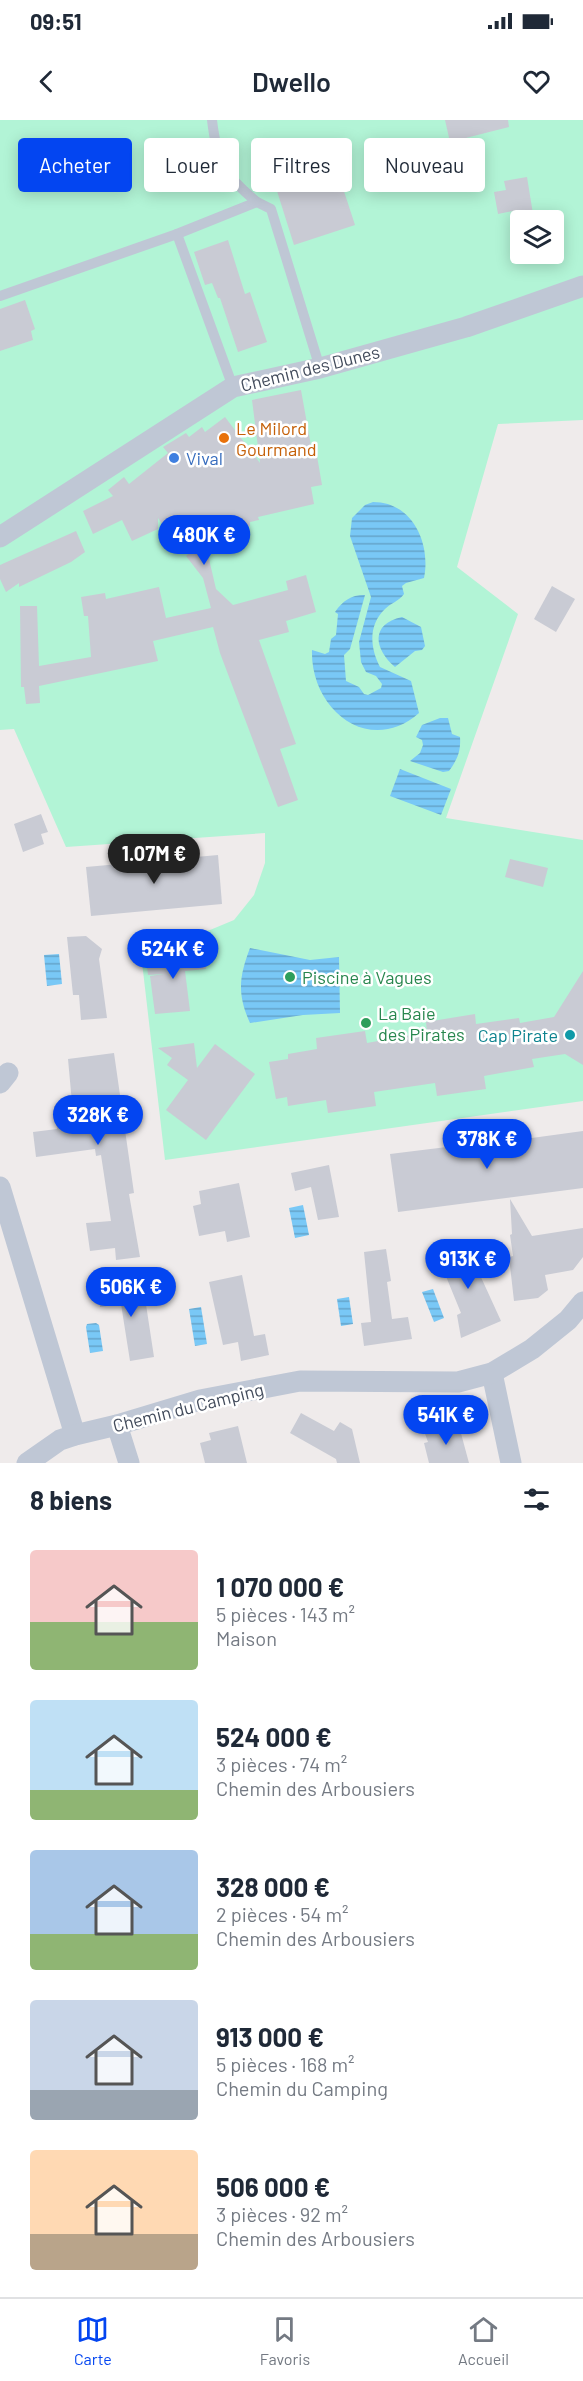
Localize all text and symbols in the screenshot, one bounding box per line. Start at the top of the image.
text: 09:51 [30,8,82,34]
icon: back [30,65,63,98]
text: Dwello [252,65,331,97]
icon: heart [520,65,553,98]
chip: Acheter [18,138,132,192]
chip: Louer [144,138,239,192]
chip: Filtres [251,138,352,192]
chip: Nouveau [364,138,485,192]
map controls [510,210,564,264]
button: layers [510,210,564,264]
street label: Chemin des Dunes [238,340,382,396]
place label: Le Milord Gourmand [236,417,317,460]
marker: Le Milord Gourmand [217,431,231,445]
place label: Vival [186,447,223,469]
marker: Vival [167,451,181,465]
pin: 480K € [155,515,253,566]
text: 480K € [172,522,236,546]
pin: 1.07M € [99,834,209,885]
text: 1.07M € [122,841,186,865]
pin: 524K € [124,929,222,980]
text: 524K € [141,936,205,960]
place label: Piscine à Vagues [302,966,432,988]
marker: Piscine à Vagues [283,970,297,984]
place label: La Baie des Pirates [378,1002,465,1045]
marker: La Baie des Pirates [359,1016,373,1030]
place label: Cap Pirate [478,1024,558,1046]
marker: Cap Pirate [563,1028,577,1042]
pin: 328K € [49,1095,147,1146]
text: 328K € [67,1102,129,1126]
pin: 378K € [438,1119,536,1170]
text: 378K € [457,1126,517,1150]
pin: 913K € [419,1239,517,1290]
text: 913K € [439,1246,497,1270]
pin: 506K € [82,1267,180,1318]
text: 506K € [100,1274,162,1298]
street label: Chemin du Camping [110,1378,266,1436]
pin: 541K € [397,1395,495,1446]
text: 541K € [417,1402,475,1426]
icon: filters [520,1483,553,1516]
text: 8 biens [30,1484,112,1515]
text: 1 070 000 € [216,1571,344,1602]
icon: home [78,1574,150,1646]
text: 5 pièces · 143 m² [216,1602,355,1626]
text: Maison [216,1626,277,1650]
text: 524 000 € [216,1721,332,1752]
icon: home [78,1724,150,1796]
text: 3 pièces · 74 m² [216,1752,347,1776]
text: Chemin des Arbousiers [216,1776,415,1800]
text: 328 000 € [216,1871,330,1902]
icon: home [78,1874,150,1946]
text: 2 pièces · 54 m² [216,1902,349,1926]
text: Chemin des Arbousiers [216,1926,415,1950]
text: 913 000 € [216,2021,324,2052]
icon: home [78,2024,150,2096]
text: 5 pièces · 168 m² [216,2052,355,2076]
text: Chemin du Camping [216,2076,388,2100]
text: 506 000 € [216,2171,330,2202]
icon: home [78,2174,150,2246]
text: 3 pièces · 92 m² [216,2202,348,2226]
text: Chemin des Arbousiers [216,2226,415,2250]
tab: Carte [74,2313,112,2368]
tab: Favoris [260,2313,310,2368]
tab: Accueil [458,2313,509,2368]

